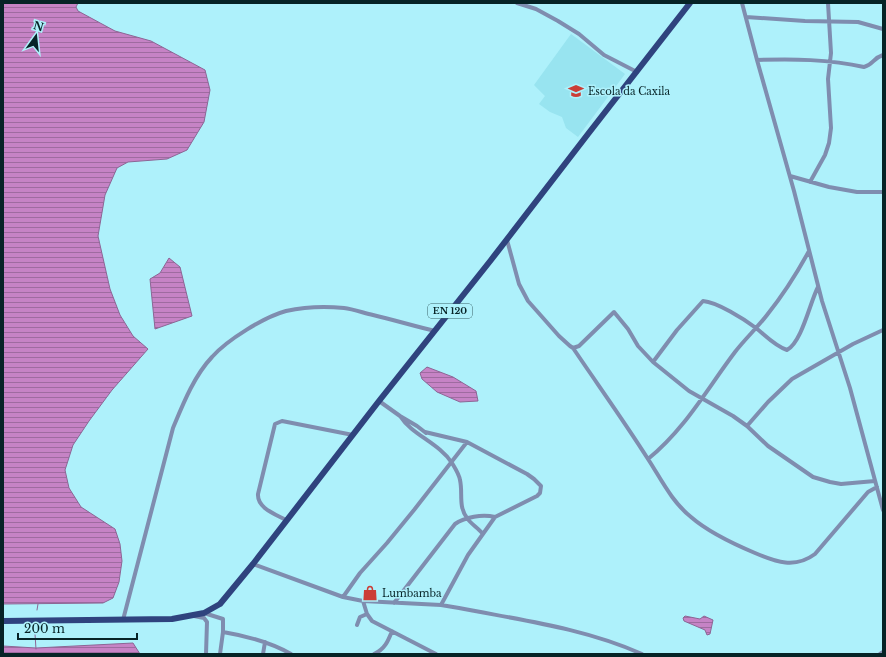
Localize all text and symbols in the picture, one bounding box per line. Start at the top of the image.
north arrow [16,16,56,56]
text: N [32,18,46,35]
school or university icon: Escola da Caxila [567,82,585,100]
place label: Escola da Caxila [588,85,671,98]
road number: EN 120 [428,304,472,318]
shop icon: Lumbamba [361,584,379,602]
place label: Lumbamba [382,587,442,600]
scale bar [18,615,137,641]
text: 200 m [24,621,65,636]

